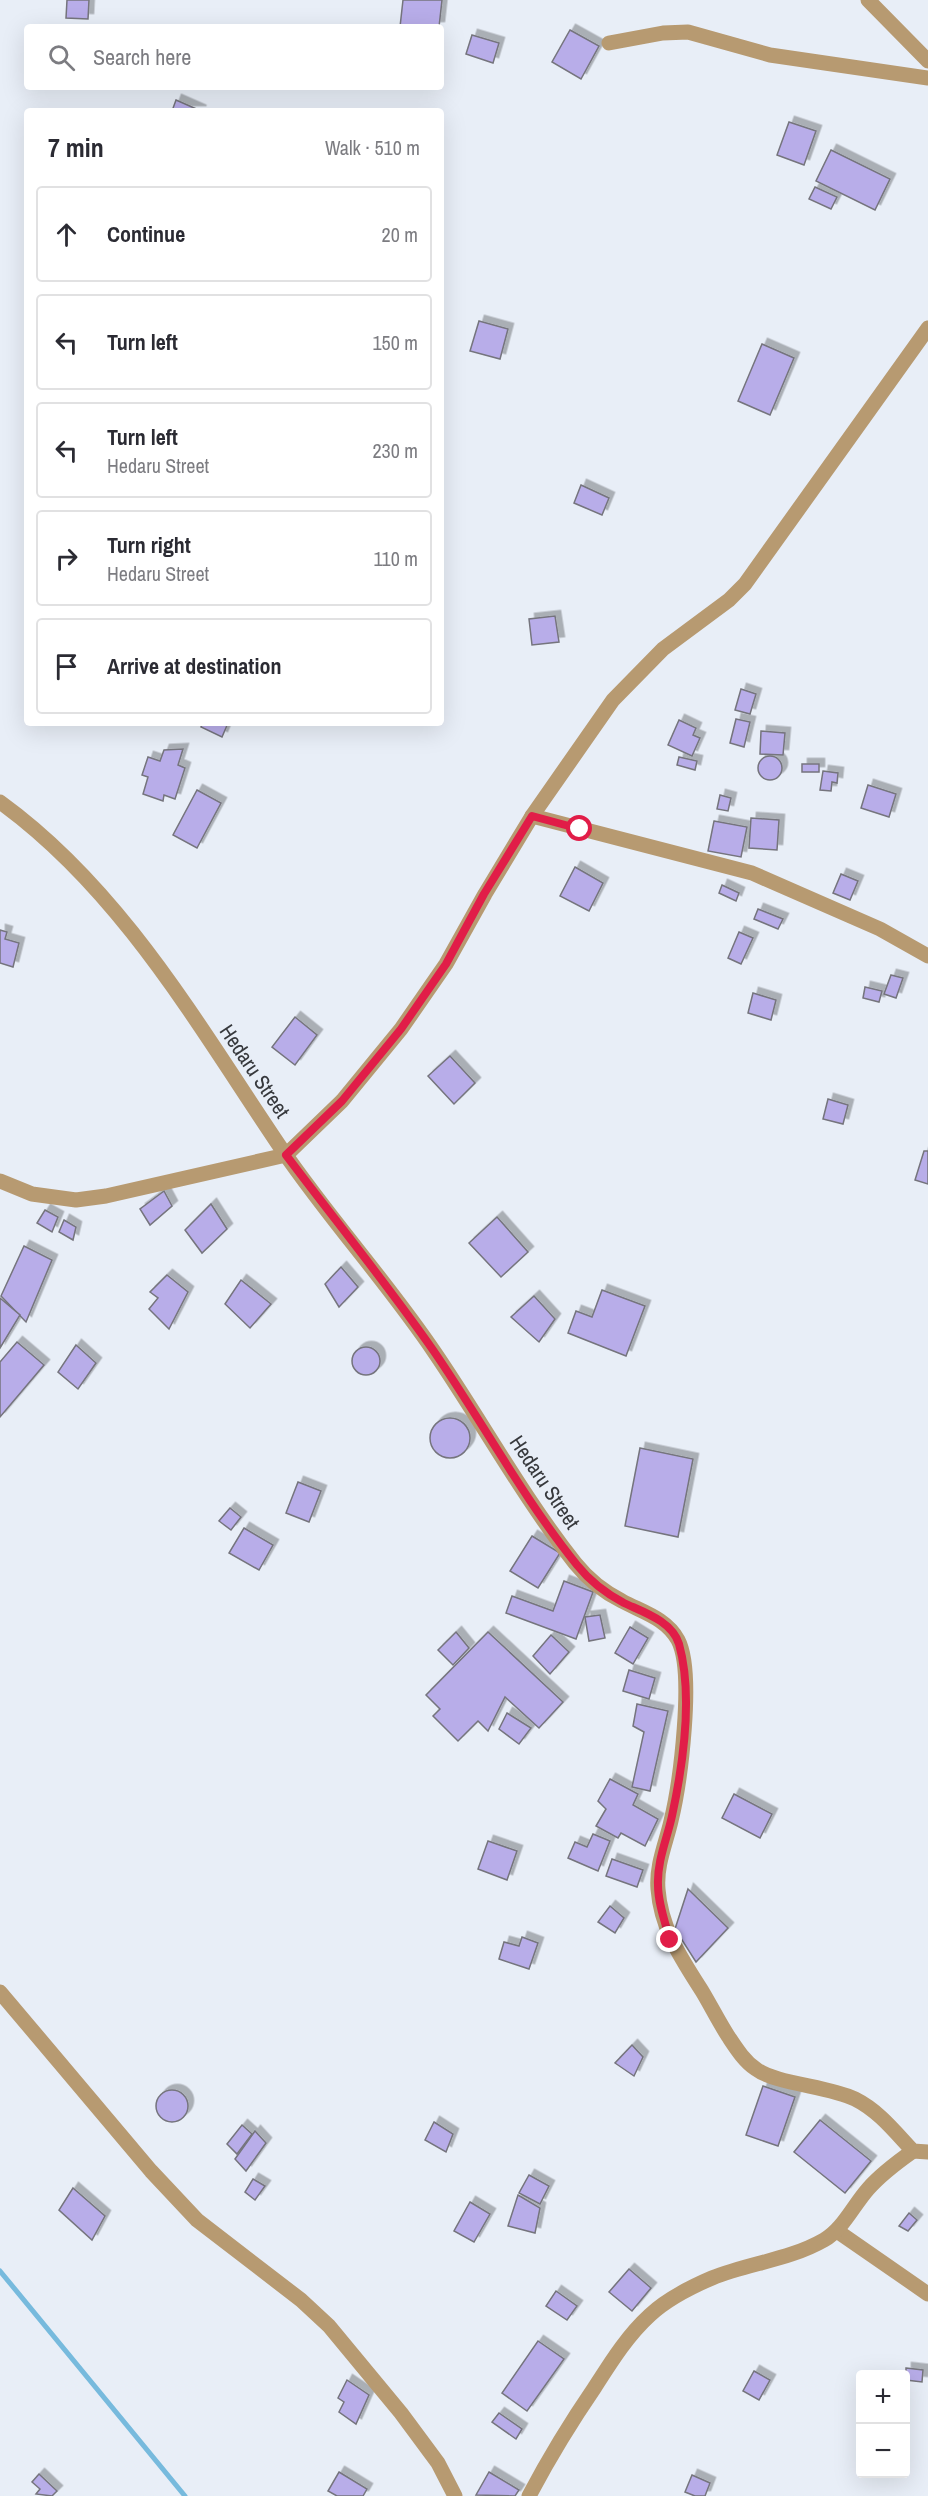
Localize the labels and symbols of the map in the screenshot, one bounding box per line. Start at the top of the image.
route start [566,815,592,841]
street label: Hedaru Street [213,1018,297,1124]
street label: Hedaru Street [503,1429,587,1535]
route end [656,1926,682,1952]

